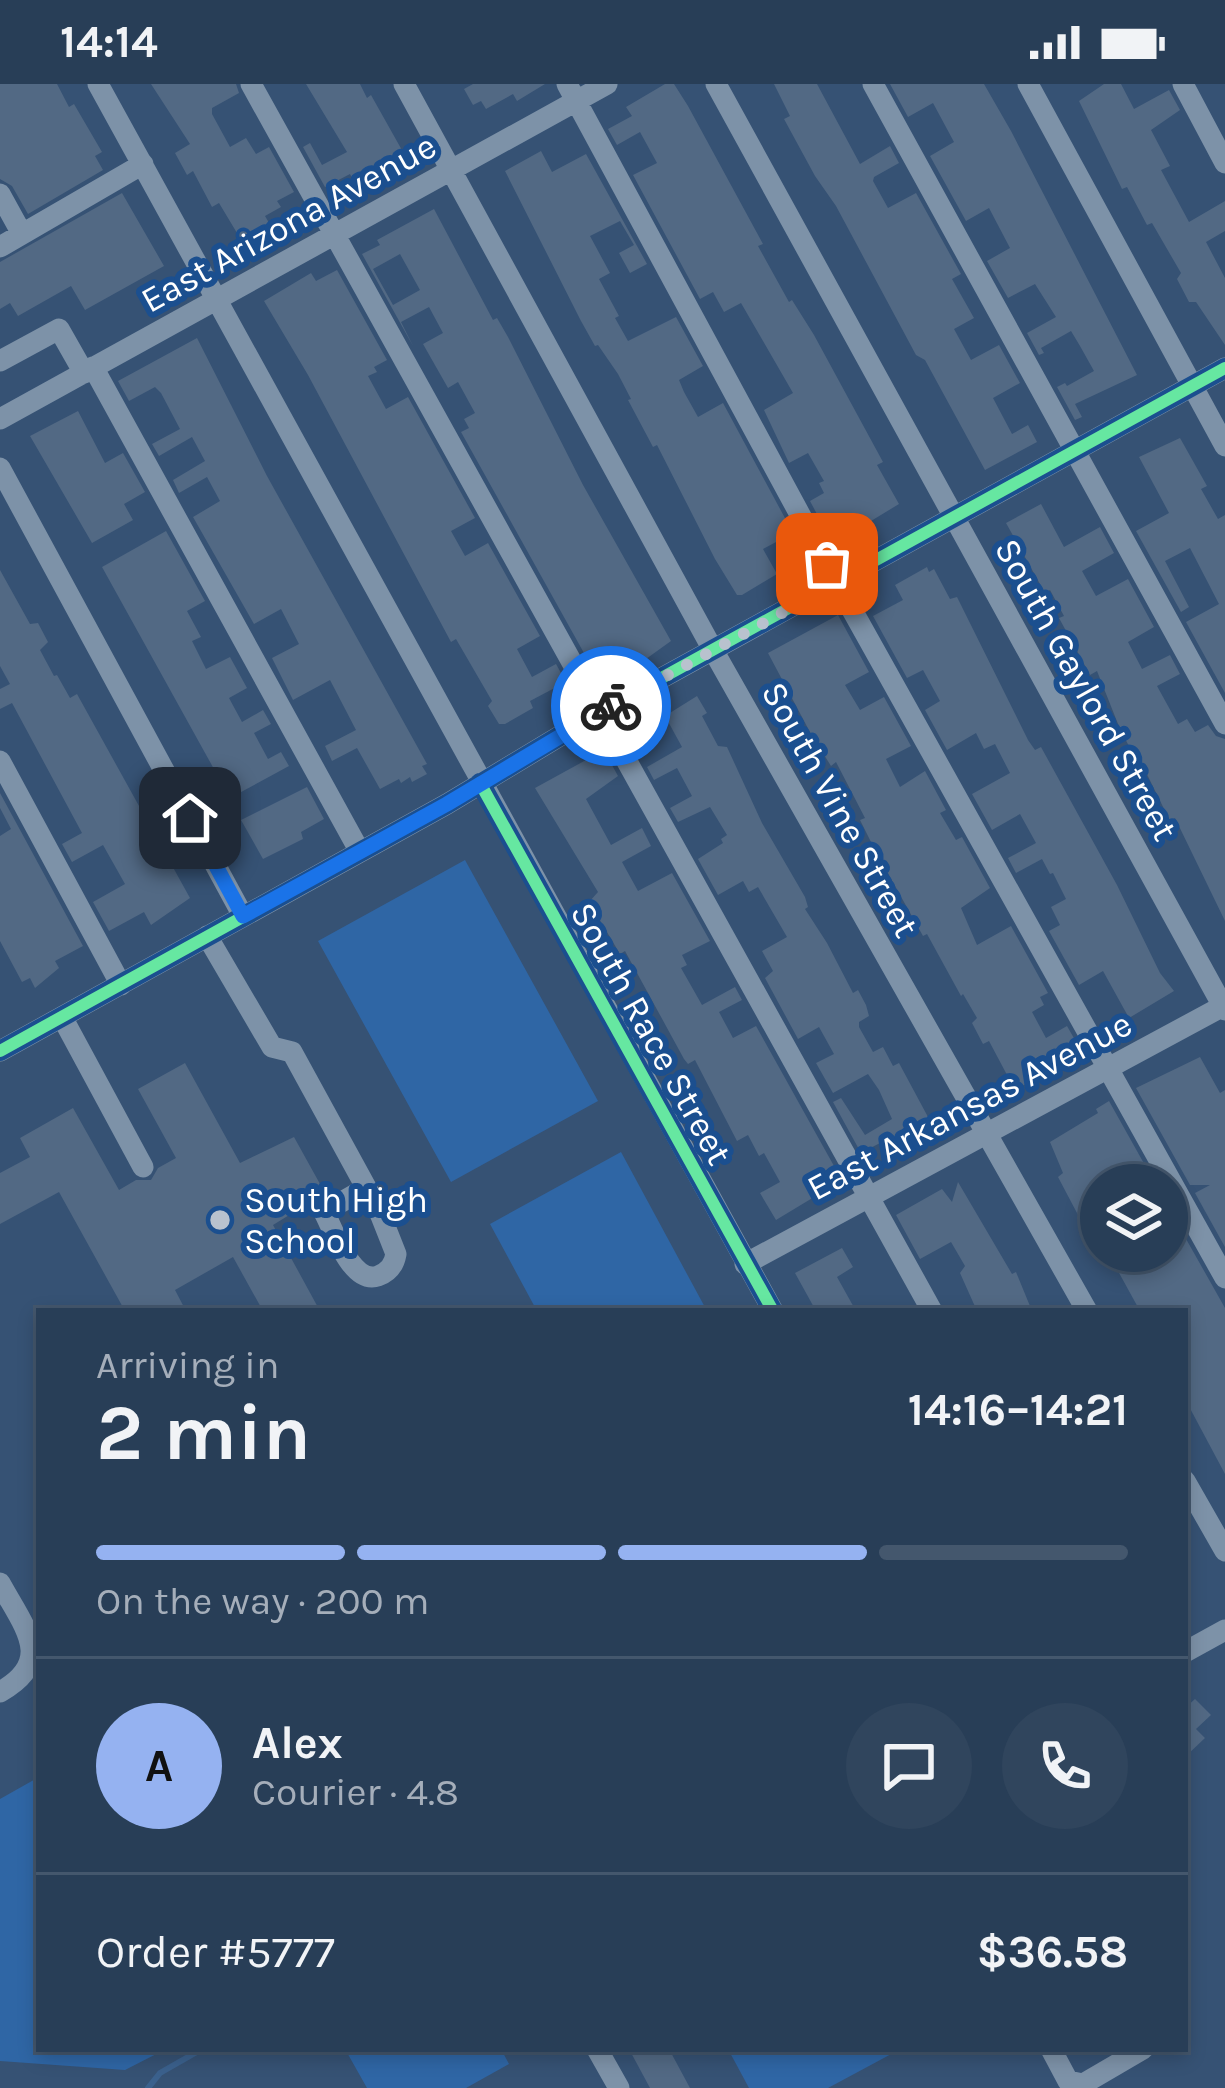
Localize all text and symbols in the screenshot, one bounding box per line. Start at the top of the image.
text: 14:14 [60,16,158,68]
street label: East Arizona Avenue [134,124,443,321]
pin [776,513,878,615]
icon: bag [794,531,860,597]
street label: South Gaylord Street [986,531,1186,848]
courier [551,646,671,766]
icon: bike [578,673,644,739]
street label: South Vine Street [753,674,928,945]
pin [139,767,241,869]
icon: home [157,785,223,851]
street label: South Race Street [562,895,741,1172]
street label: East Arkansas Avenue [800,1003,1139,1209]
map controls [1080,1164,1188,1272]
button: layers [1080,1164,1188,1272]
place label: South High School [244,1179,428,1262]
marker: South High School [207,1207,233,1233]
text: Arriving in [96,1342,279,1388]
text: 14:16–14:21 [908,1384,1128,1436]
text: 2 min [96,1387,311,1479]
text: On the way · 200 m [96,1578,429,1624]
button: chat [846,1703,972,1829]
button: phone [1002,1703,1128,1829]
text: Alex [252,1717,343,1769]
text: A [145,1740,173,1792]
text: Courier · 4.8 [252,1769,459,1815]
text: Order #5777 [96,1926,335,1978]
text: $36.58 [977,1926,1128,1978]

